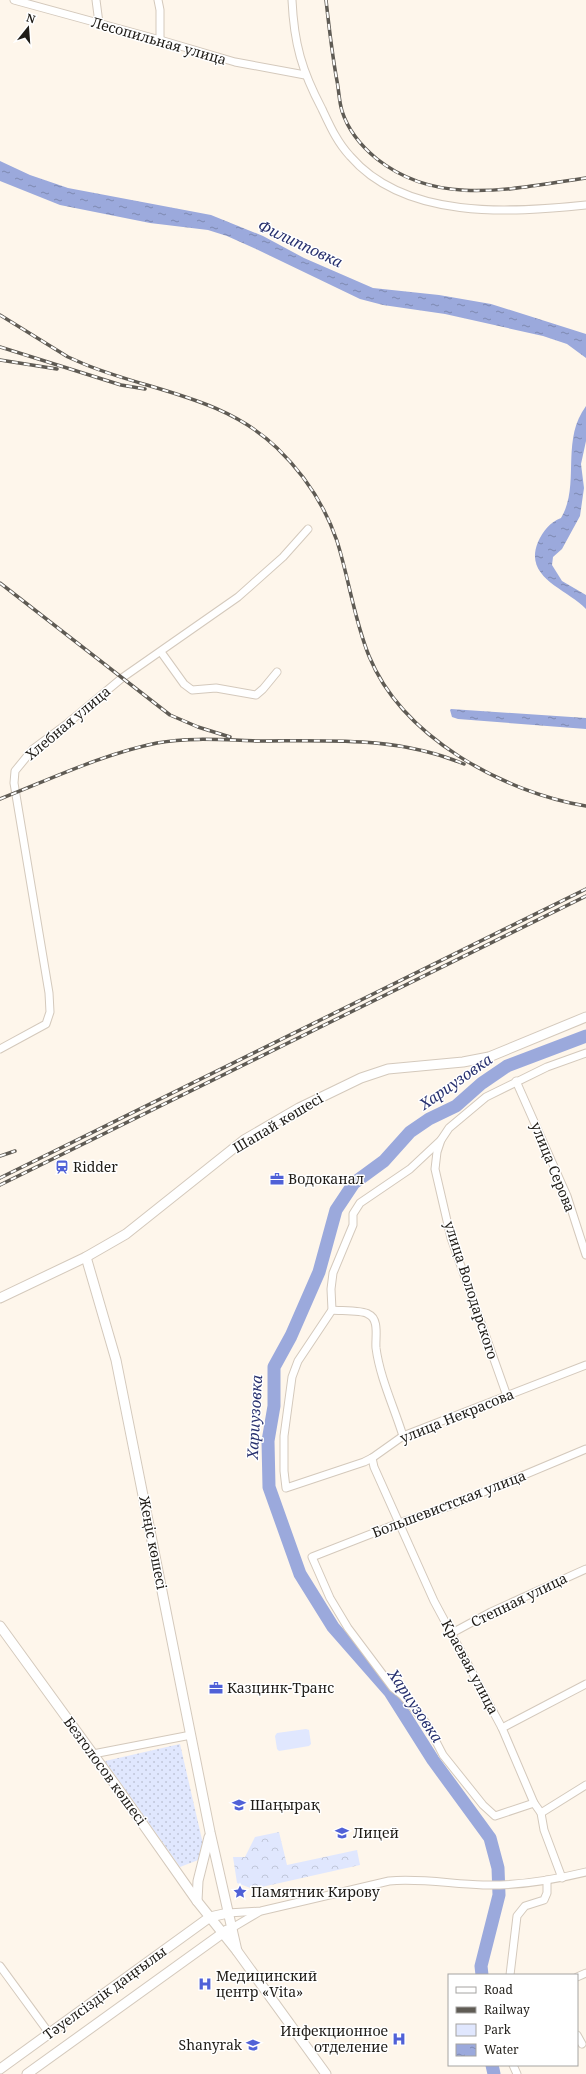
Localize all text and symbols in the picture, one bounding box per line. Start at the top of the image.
north arrow [8,8,48,48]
text: N [25,10,38,26]
street label: Лесопильная улица [89,12,229,69]
water label: Филипповка [255,215,346,272]
street label: Хлебная улица [21,681,114,764]
water label: Хариузовка [414,1049,496,1114]
street label: Шапай көшесі [229,1088,327,1157]
street label: улица Серова [527,1119,580,1215]
place label: Ridder [73,1157,118,1176]
station icon: Ridder [54,1159,70,1175]
place label: Водоканал [288,1169,365,1188]
office icon: Водоканал [269,1171,285,1187]
street label: улица Володарского [440,1218,503,1361]
water label: Хариузовка [242,1374,266,1461]
street label: улица Некрасова [397,1384,517,1447]
street label: Большевистская улица [369,1465,528,1542]
street label: Жеңіс көшесі [135,1494,172,1591]
street label: Степная улица [467,1568,570,1631]
street label: Краевая улица [437,1616,503,1718]
water label: Хариузовка [383,1664,448,1746]
place label: Казцинк-Транс [227,1678,334,1697]
office icon: Казцинк-Транс [208,1680,224,1696]
street label: Безголосов көшесі [60,1713,151,1829]
place label: Шаңырақ [250,1795,320,1814]
school or university icon: Шаңырақ [231,1797,247,1813]
place label: Лицей [353,1823,399,1842]
school or university icon: Лицей [334,1825,350,1841]
place label: Памятник Кирову [251,1882,380,1901]
place icon: Памятник Кирову [232,1884,248,1900]
street label: Тәуелсіздік даңғылы [39,1941,170,2044]
place label: Медицинский центр «Vita» [216,1966,317,2001]
legend [448,1974,578,2066]
hospital icon: Медицинский центр «Vita» [197,1976,213,1992]
text: Road [484,1981,514,1998]
text: Railway [484,2001,530,2018]
place label: Инфекционное отделение [280,2021,388,2056]
text: Park [484,2021,512,2038]
hospital icon: Инфекционное отделение [391,2031,407,2047]
place label: Shanyrak [179,2035,243,2054]
school or university icon: Shanyrak [245,2037,261,2053]
text: Water [484,2041,519,2058]

